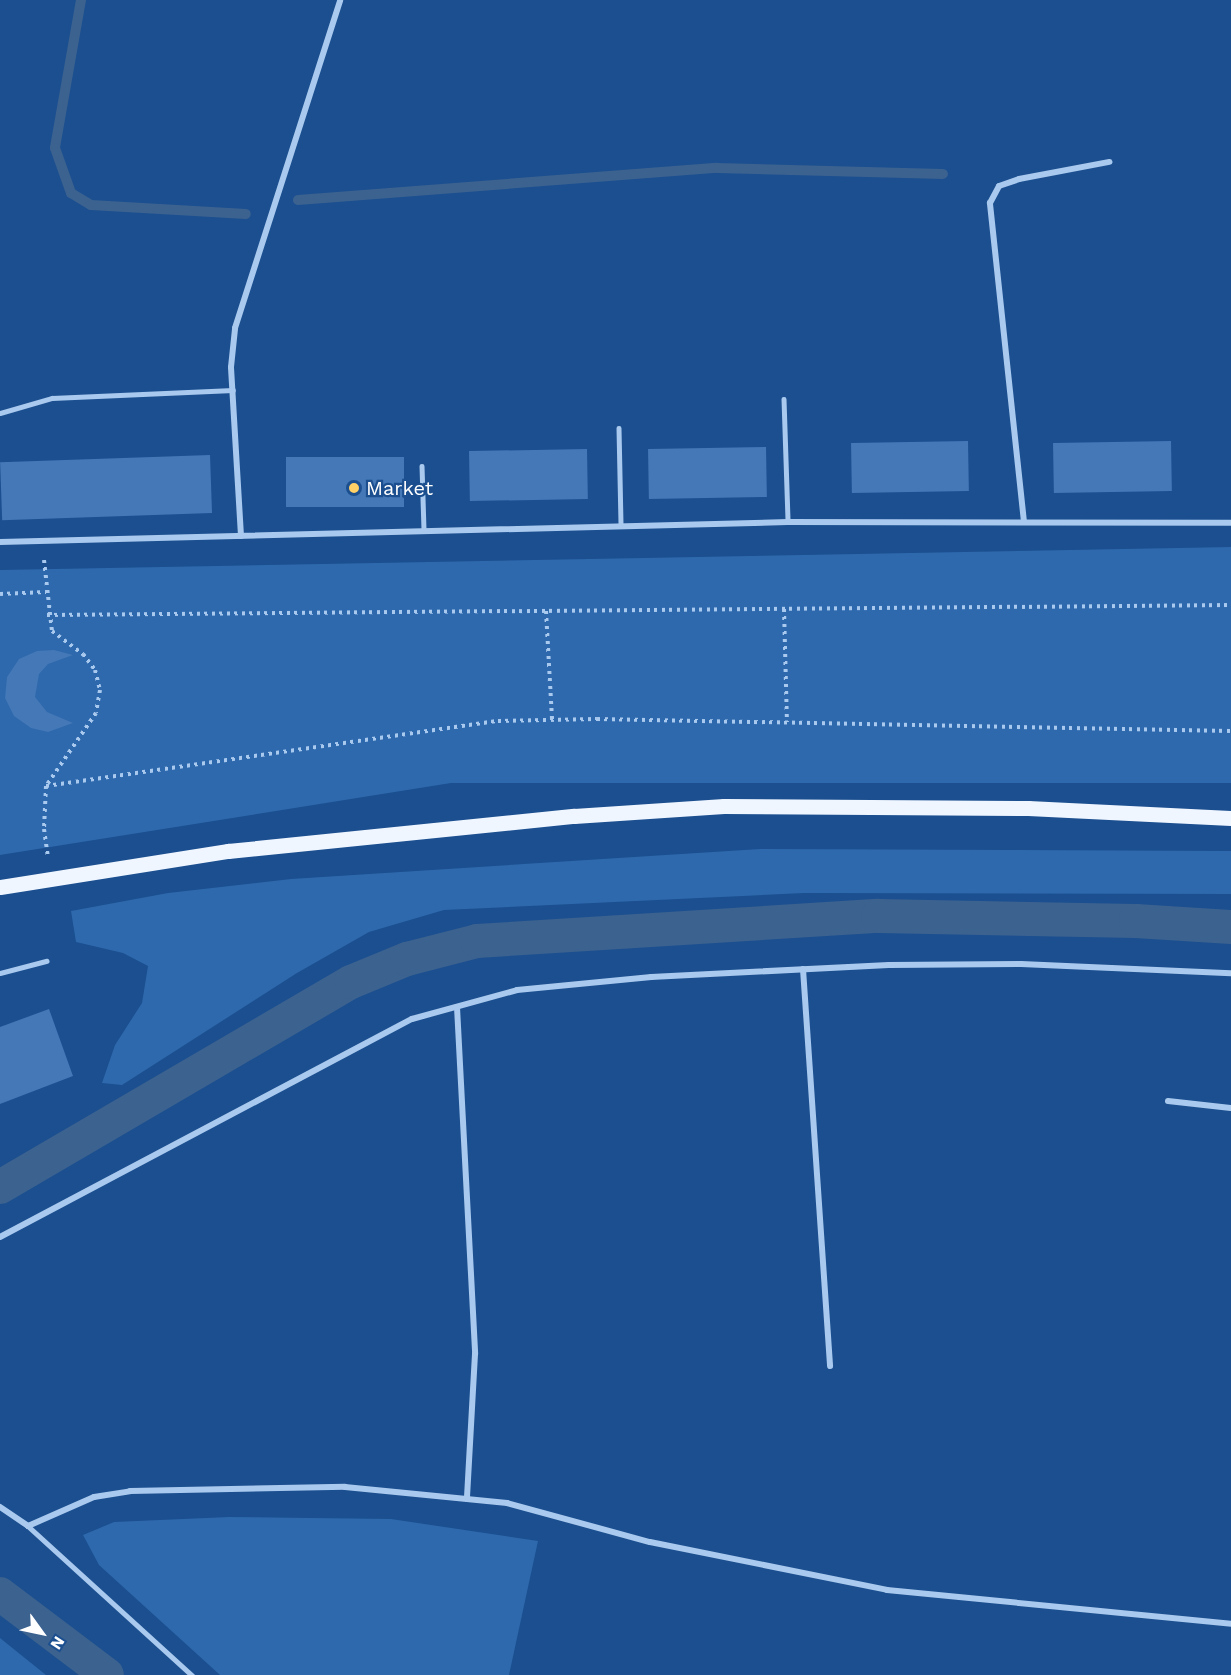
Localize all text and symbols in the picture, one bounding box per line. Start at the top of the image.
place label: Market [366,476,433,500]
marker: Market [347,481,361,495]
north arrow [12,1603,72,1663]
text: N [46,1633,69,1653]

